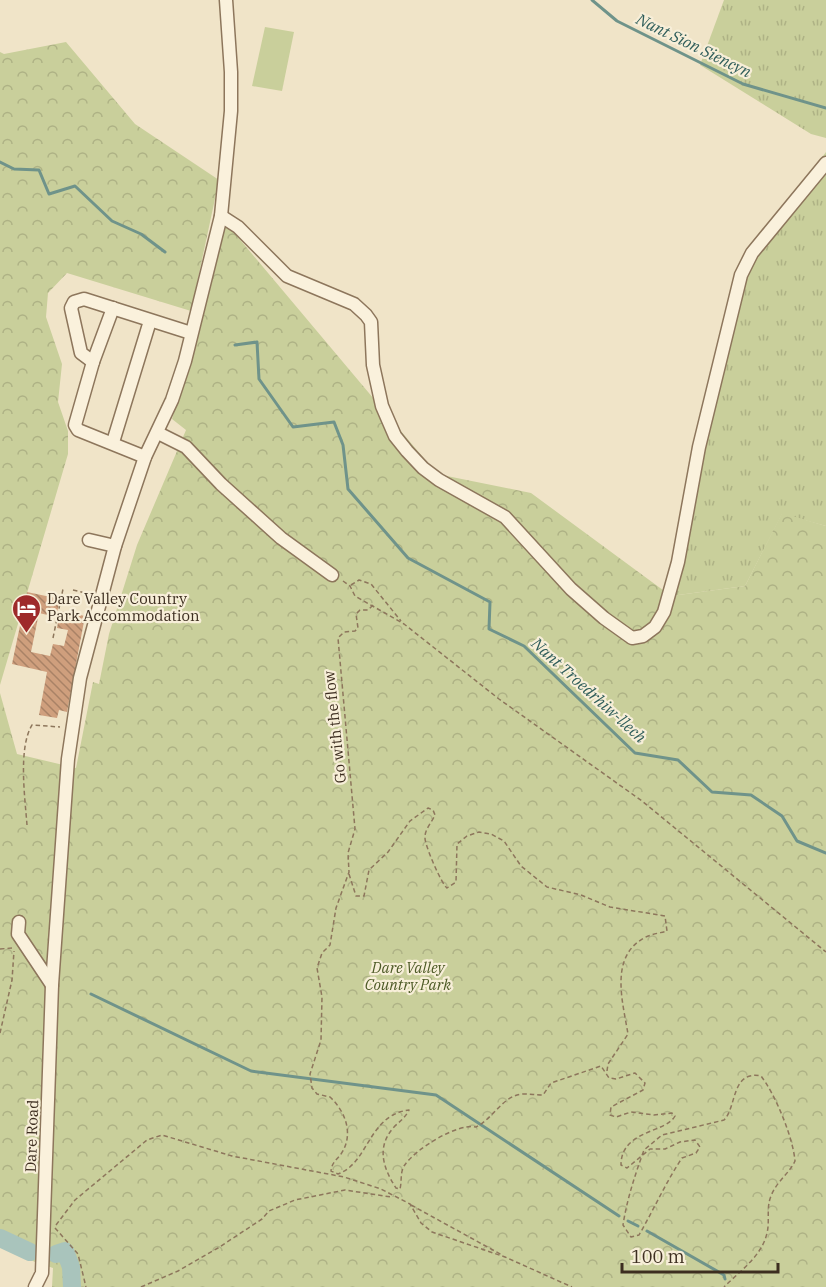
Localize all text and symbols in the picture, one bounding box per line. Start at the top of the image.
water label: Nant Sion Siencyn [632,8,755,81]
place label: Dare Valley Country Park Accommodation [47,589,200,625]
hotel icon: Dare Valley Country Park Accommodation [10,592,42,634]
water label: Nant Troedrhiw-llech [527,633,651,747]
street label: Go with the flow [319,670,350,784]
park label: Dare Valley Country Park [365,958,451,994]
street label: Dare Road [21,1099,42,1173]
scale bar [622,1236,778,1274]
text: 100 m [631,1245,685,1268]

